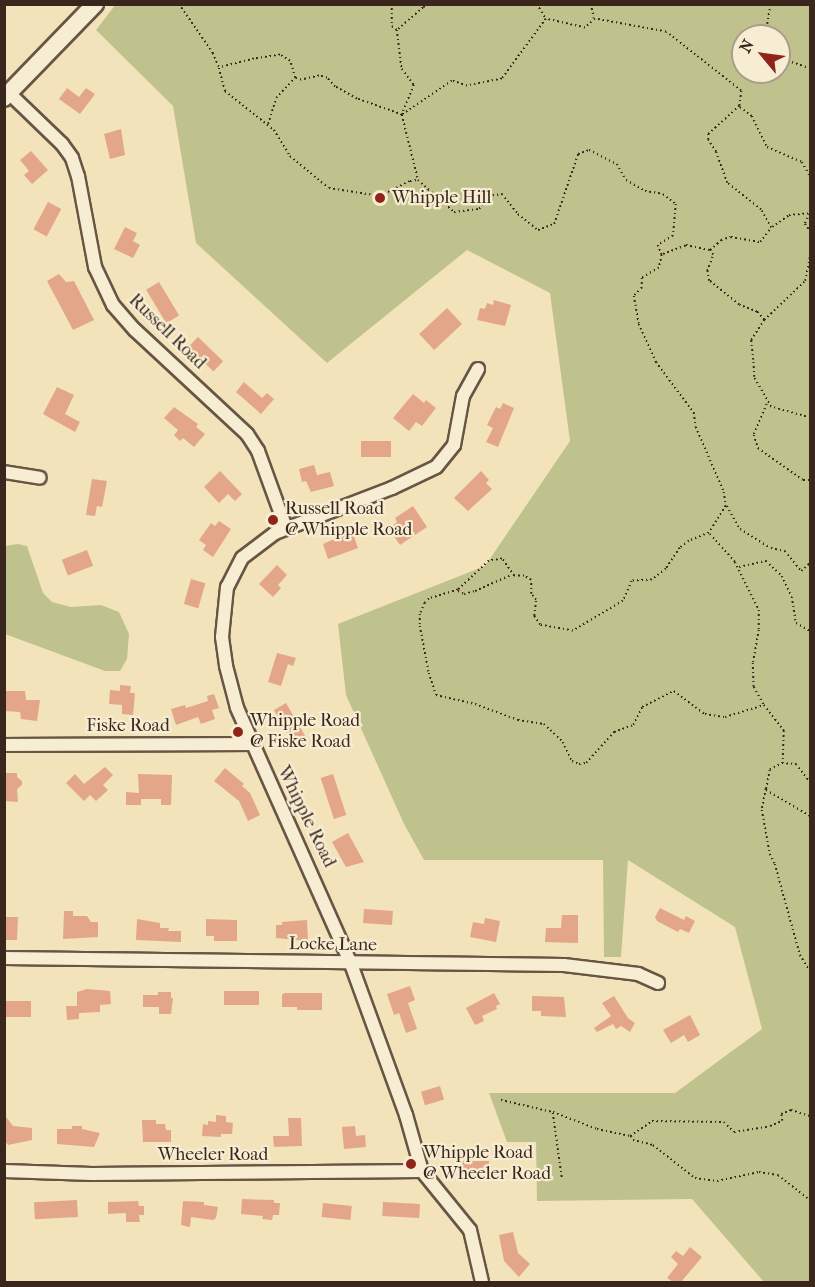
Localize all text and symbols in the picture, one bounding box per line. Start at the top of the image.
north arrow [731,24,791,84]
text: N [735,36,758,56]
place label: Whipple Hill [392,187,492,209]
marker: Whipple Hill [373,191,387,205]
street label: Russell Road [124,290,210,374]
place label: Russell Road @ Whipple Road [285,499,412,542]
marker: Russell Road @ Whipple Road [266,513,280,527]
place label: Whipple Road @ Fiske Road [250,711,360,754]
street label: Fiske Road [86,715,170,737]
marker: Whipple Road @ Fiske Road [231,725,245,739]
street label: Whipple Road [272,763,340,871]
street label: Locke Lane [289,933,377,957]
place label: Whipple Road @ Wheeler Road [423,1143,551,1186]
street label: Wheeler Road [158,1144,268,1166]
marker: Whipple Road @ Wheeler Road [404,1157,418,1171]

